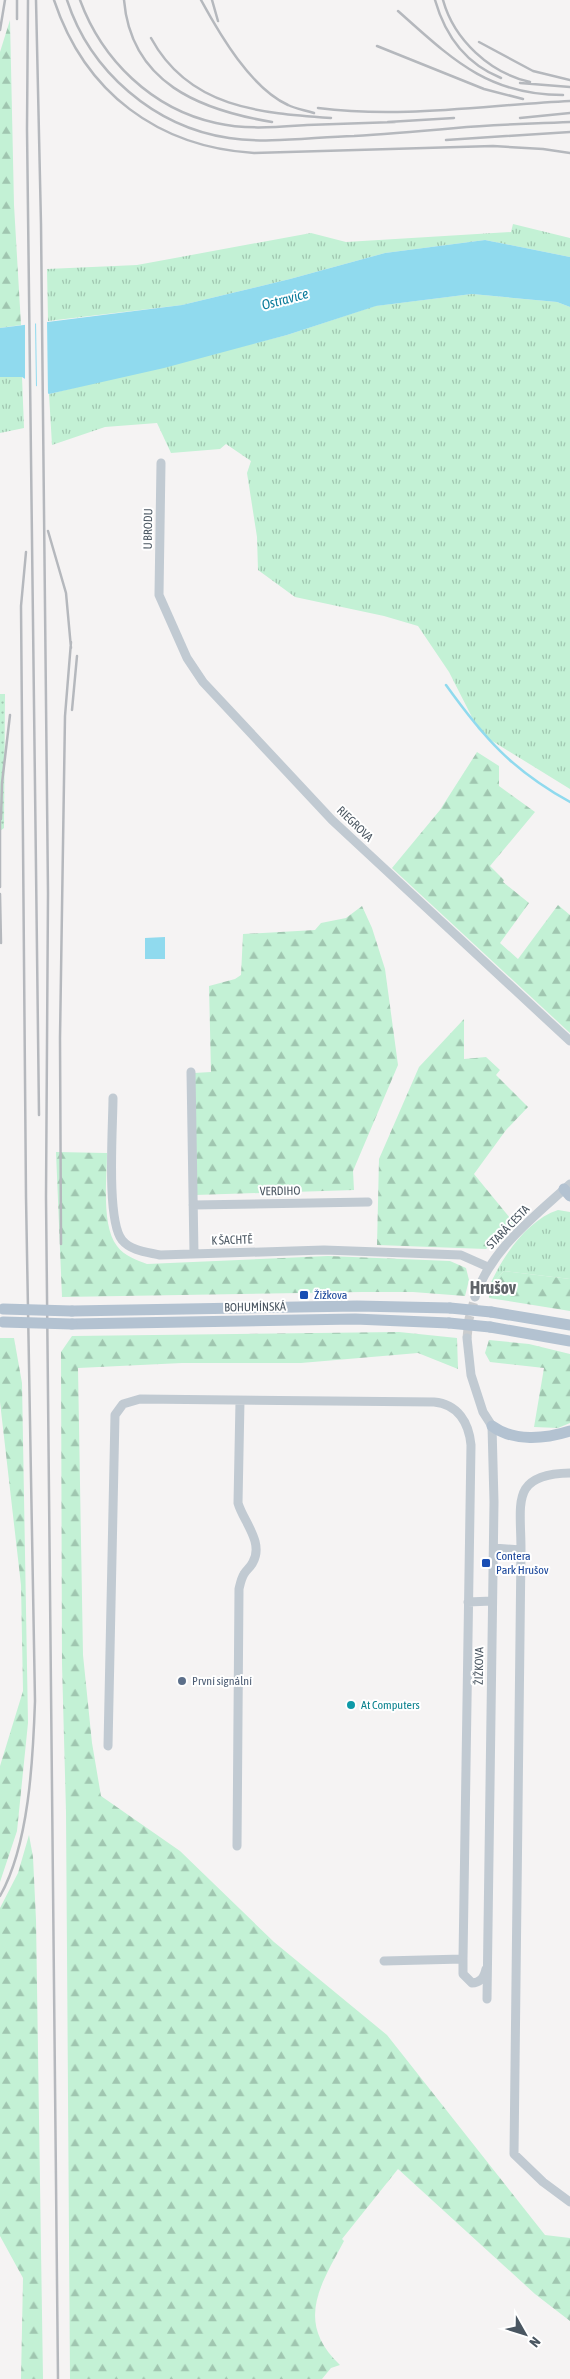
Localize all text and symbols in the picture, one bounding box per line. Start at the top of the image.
water label: Ostravice [260,285,310,313]
street label: U BRODU [141,508,155,550]
street label: RIEGROVA [334,803,376,845]
street label: VERDIHO [259,1184,301,1198]
street label: STARÁ CESTA [484,1202,532,1252]
street label: K ŠACHTĚ [211,1232,253,1248]
district label: Hrušov [470,1277,517,1298]
place label: Žižkova [314,1288,347,1302]
marker: Žižkova [298,1289,310,1301]
street label: BOHUMÍNSKÁ [224,1299,286,1315]
place label: Contera Park Hrušov [496,1549,549,1577]
marker: Contera Park Hrušov [480,1557,492,1569]
street label: ŽIŽKOVA [472,1647,486,1685]
place label: První signální [192,1674,252,1688]
marker: První signální [176,1675,188,1687]
place label: At Computers [361,1698,420,1712]
marker: At Computers [345,1699,357,1711]
north arrow [500,2309,550,2359]
text: N [526,2334,544,2350]

